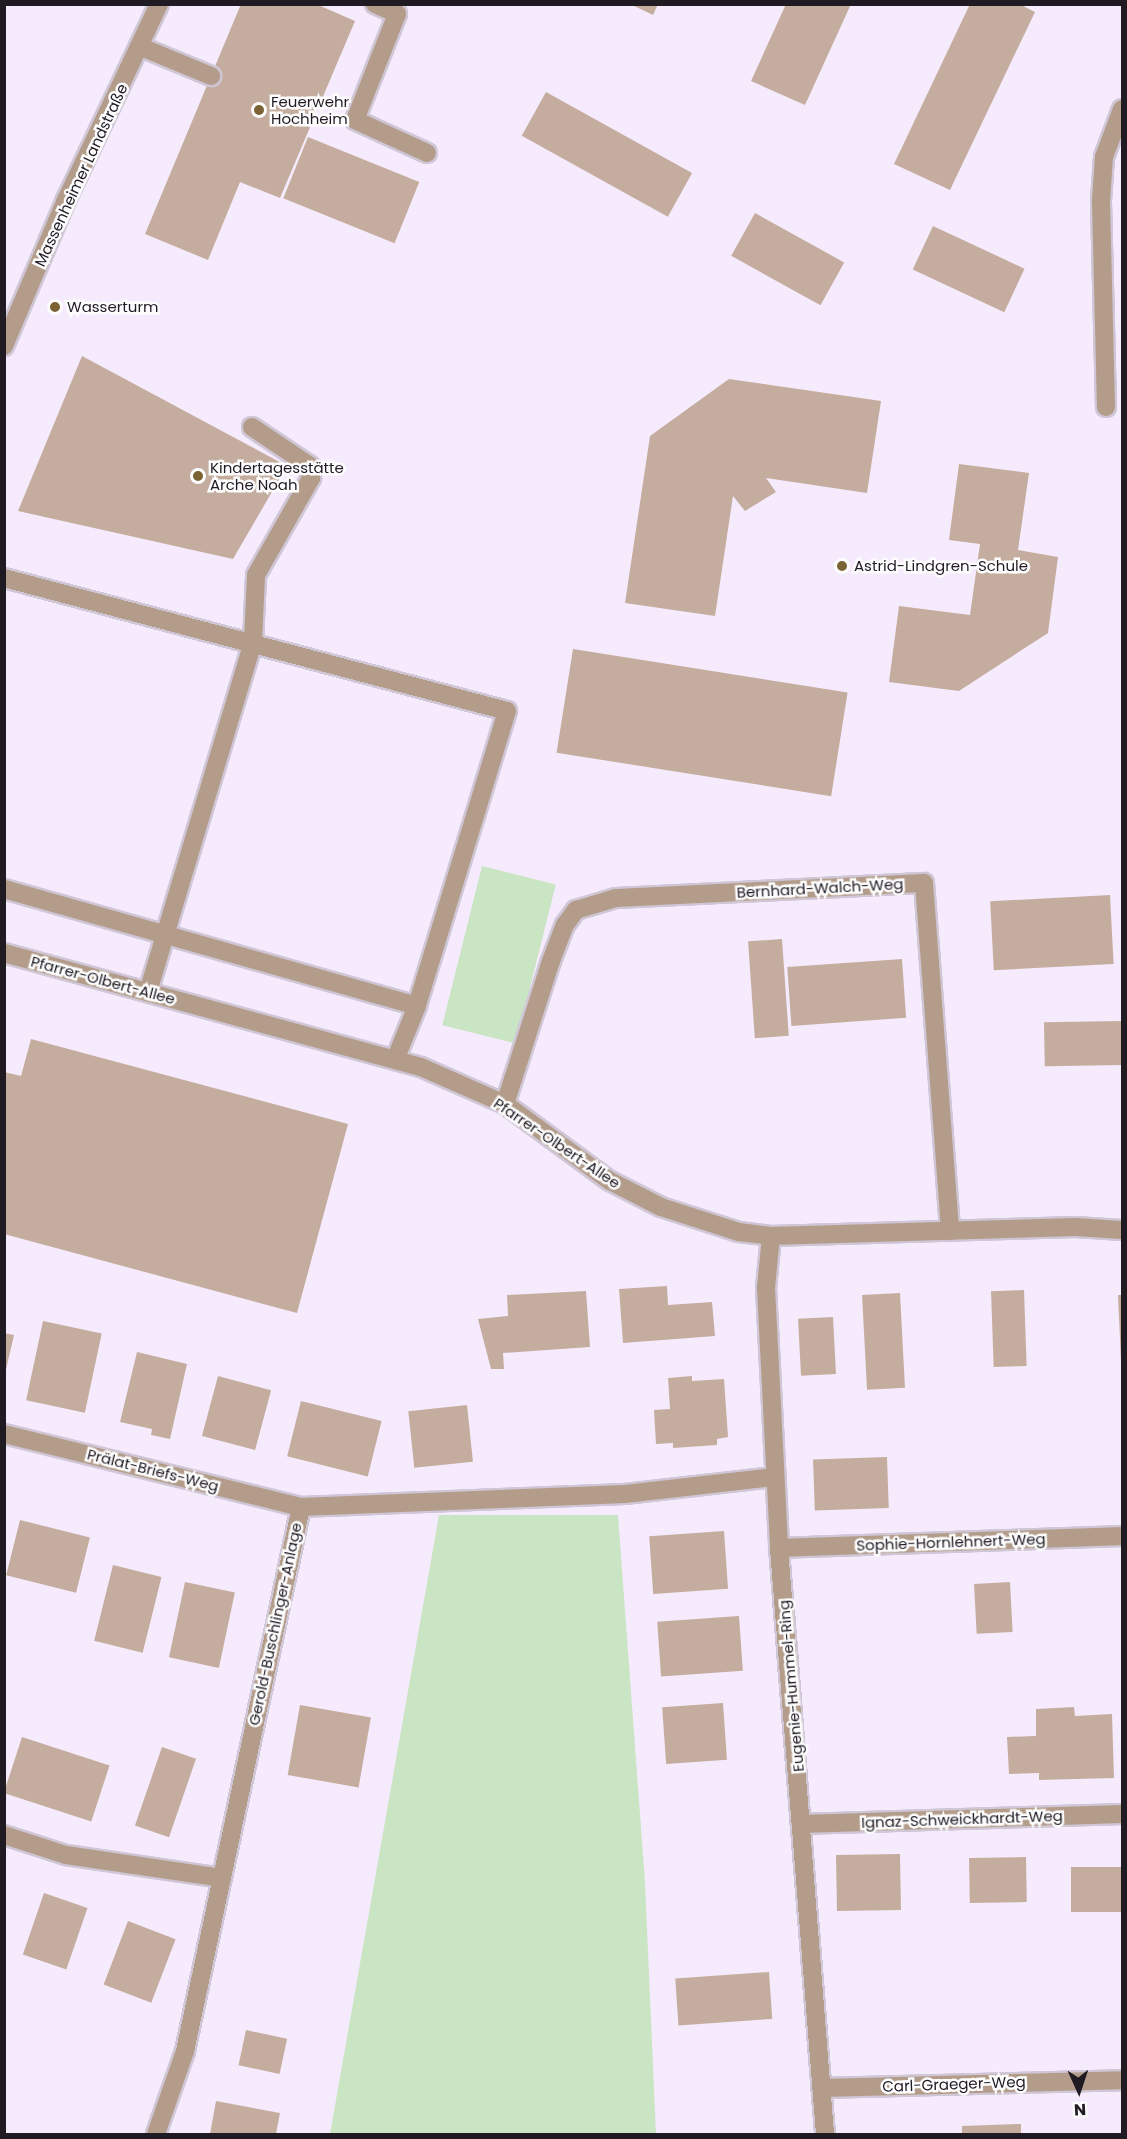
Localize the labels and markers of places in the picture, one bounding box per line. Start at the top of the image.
place label: Feuerwehr Hochheim [271,92,349,127]
marker: Feuerwehr Hochheim [252,103,266,117]
place label: Wasserturm [67,298,158,316]
marker: Wasserturm [48,300,62,314]
place label: Kindertagesstätte Arche Noah [210,458,344,493]
marker: Kindertagesstätte Arche Noah [191,469,205,483]
place label: Astrid-Lindgren-Schule [854,557,1028,575]
marker: Astrid-Lindgren-Schule [835,559,849,573]

